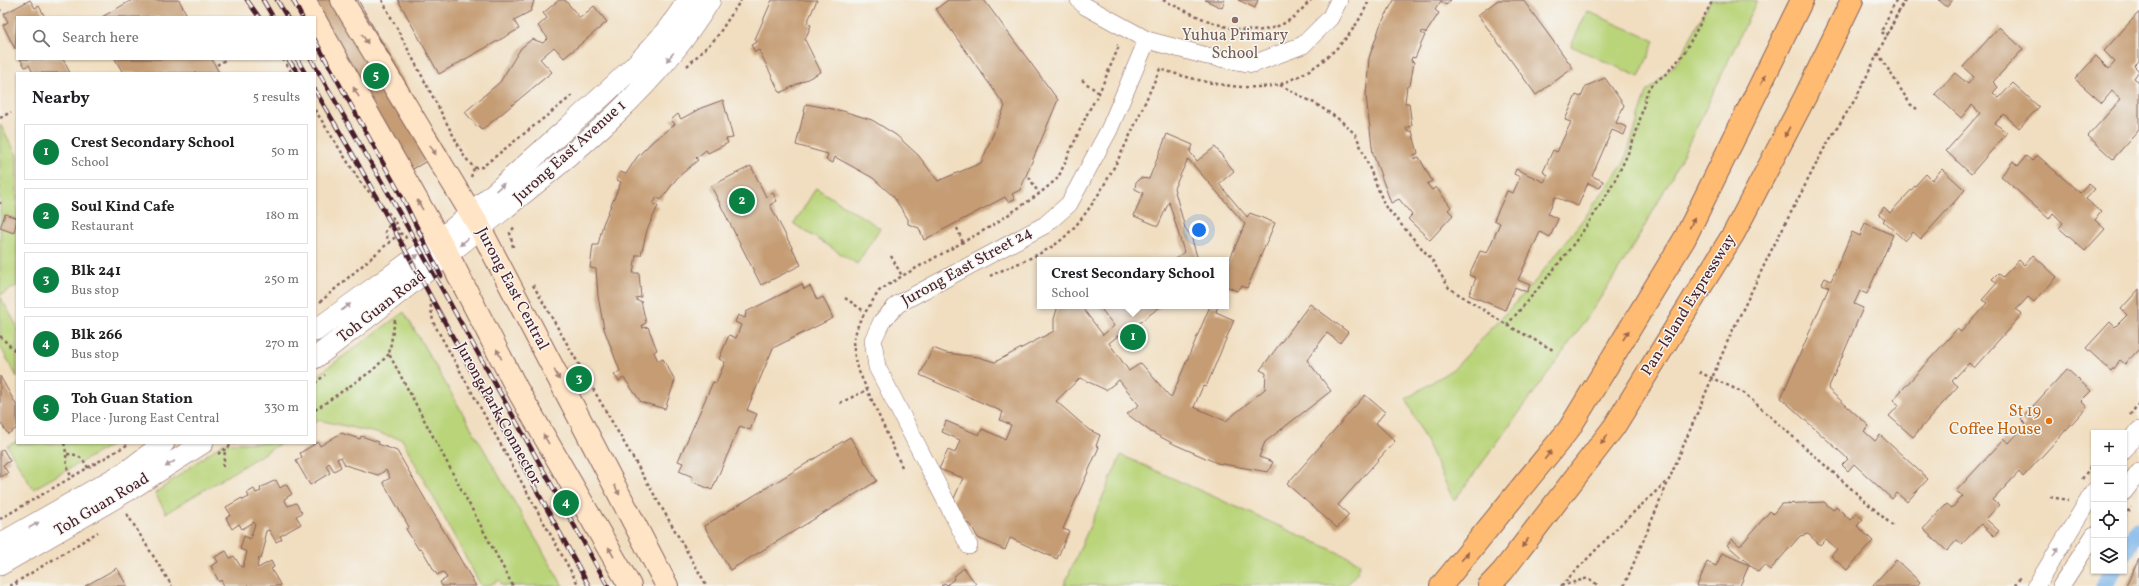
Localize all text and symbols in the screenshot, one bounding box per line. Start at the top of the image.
marker: Yuhua Primary School [1230,15,1240,25]
search box [16,16,316,60]
place label: Yuhua Primary School [1182,25,1289,65]
icon: search [30,27,52,49]
text: Search here [62,28,139,49]
one-way arrow [362,33,369,45]
one-way arrow [665,51,674,62]
pin: 5 [363,61,389,91]
one-way arrow [1760,74,1766,85]
one-way arrow [353,86,360,98]
text: Nearby [32,87,90,110]
text: 5 results [253,89,300,107]
street label: Jurong East Avenue 1 [509,95,631,209]
one-way arrow [1784,126,1790,137]
text: Crest Secondary School [71,133,235,154]
text: 1 [43,143,49,161]
text: 50 m [271,143,299,161]
one-way arrow [429,144,436,156]
text: School [71,154,109,172]
one-way arrow [495,182,505,192]
pin: 2 [729,186,755,216]
text: Soul Kind Cafe [71,197,175,218]
one-way arrow [417,199,424,211]
text: 2 [43,207,49,225]
text: 180 m [265,207,299,225]
one-way arrow [1689,217,1695,229]
text: Restaurant [71,218,134,236]
your location [1189,220,1209,240]
street label: Jurong East Street 24 [898,222,1036,312]
street label: Jurong East Central [470,224,554,355]
street label: Pan-Island Expressway [1636,230,1742,380]
one-way arrow [459,237,470,246]
one-way arrow [408,254,419,262]
popup [1037,257,1229,309]
text: Blk 241 [71,261,121,282]
text: Crest Secondary School [1051,264,1215,285]
street label: Toh Guan Road [333,265,431,349]
text: 3 [43,271,49,289]
text: 250 m [264,271,299,289]
text: Bus stop [71,282,119,300]
text: School [1051,285,1089,303]
one-way arrow [341,303,352,312]
pin: 1 [1120,322,1146,352]
text: Blk 266 [71,325,123,346]
one-way arrow [1623,329,1630,341]
text: 4 [42,335,50,353]
text: 270 m [265,335,299,353]
street label: Jurong Park Connector [450,339,546,489]
text: Bus stop [71,346,119,364]
one-way arrow [496,348,503,360]
pin: 3 [566,364,592,394]
one-way arrow [553,369,560,380]
text: Toh Guan Station [71,389,193,410]
text: 5 [43,399,49,417]
text: 330 m [264,399,299,417]
place label: St 19 Coffee House [1949,401,2041,441]
text: Place · Jurong East Central [71,410,219,428]
marker: St 19 Coffee House [2044,416,2054,426]
map controls [2091,430,2127,574]
button: + [2091,430,2127,466]
one-way arrow [543,433,550,445]
one-way arrow [1600,434,1608,445]
one-way arrow [1543,450,1552,461]
one-way arrow [165,460,175,468]
button: − [2091,466,2127,502]
street label: Toh Guan Road [51,468,153,542]
one-way arrow [614,484,620,496]
pin: 4 [553,488,579,518]
button: locate [2091,502,2127,538]
one-way arrow [28,521,40,528]
one-way arrow [1521,538,1529,548]
button: layers [2091,538,2127,574]
one-way arrow [607,546,614,558]
one-way arrow [2053,546,2060,558]
one-way arrow [1461,550,1470,561]

